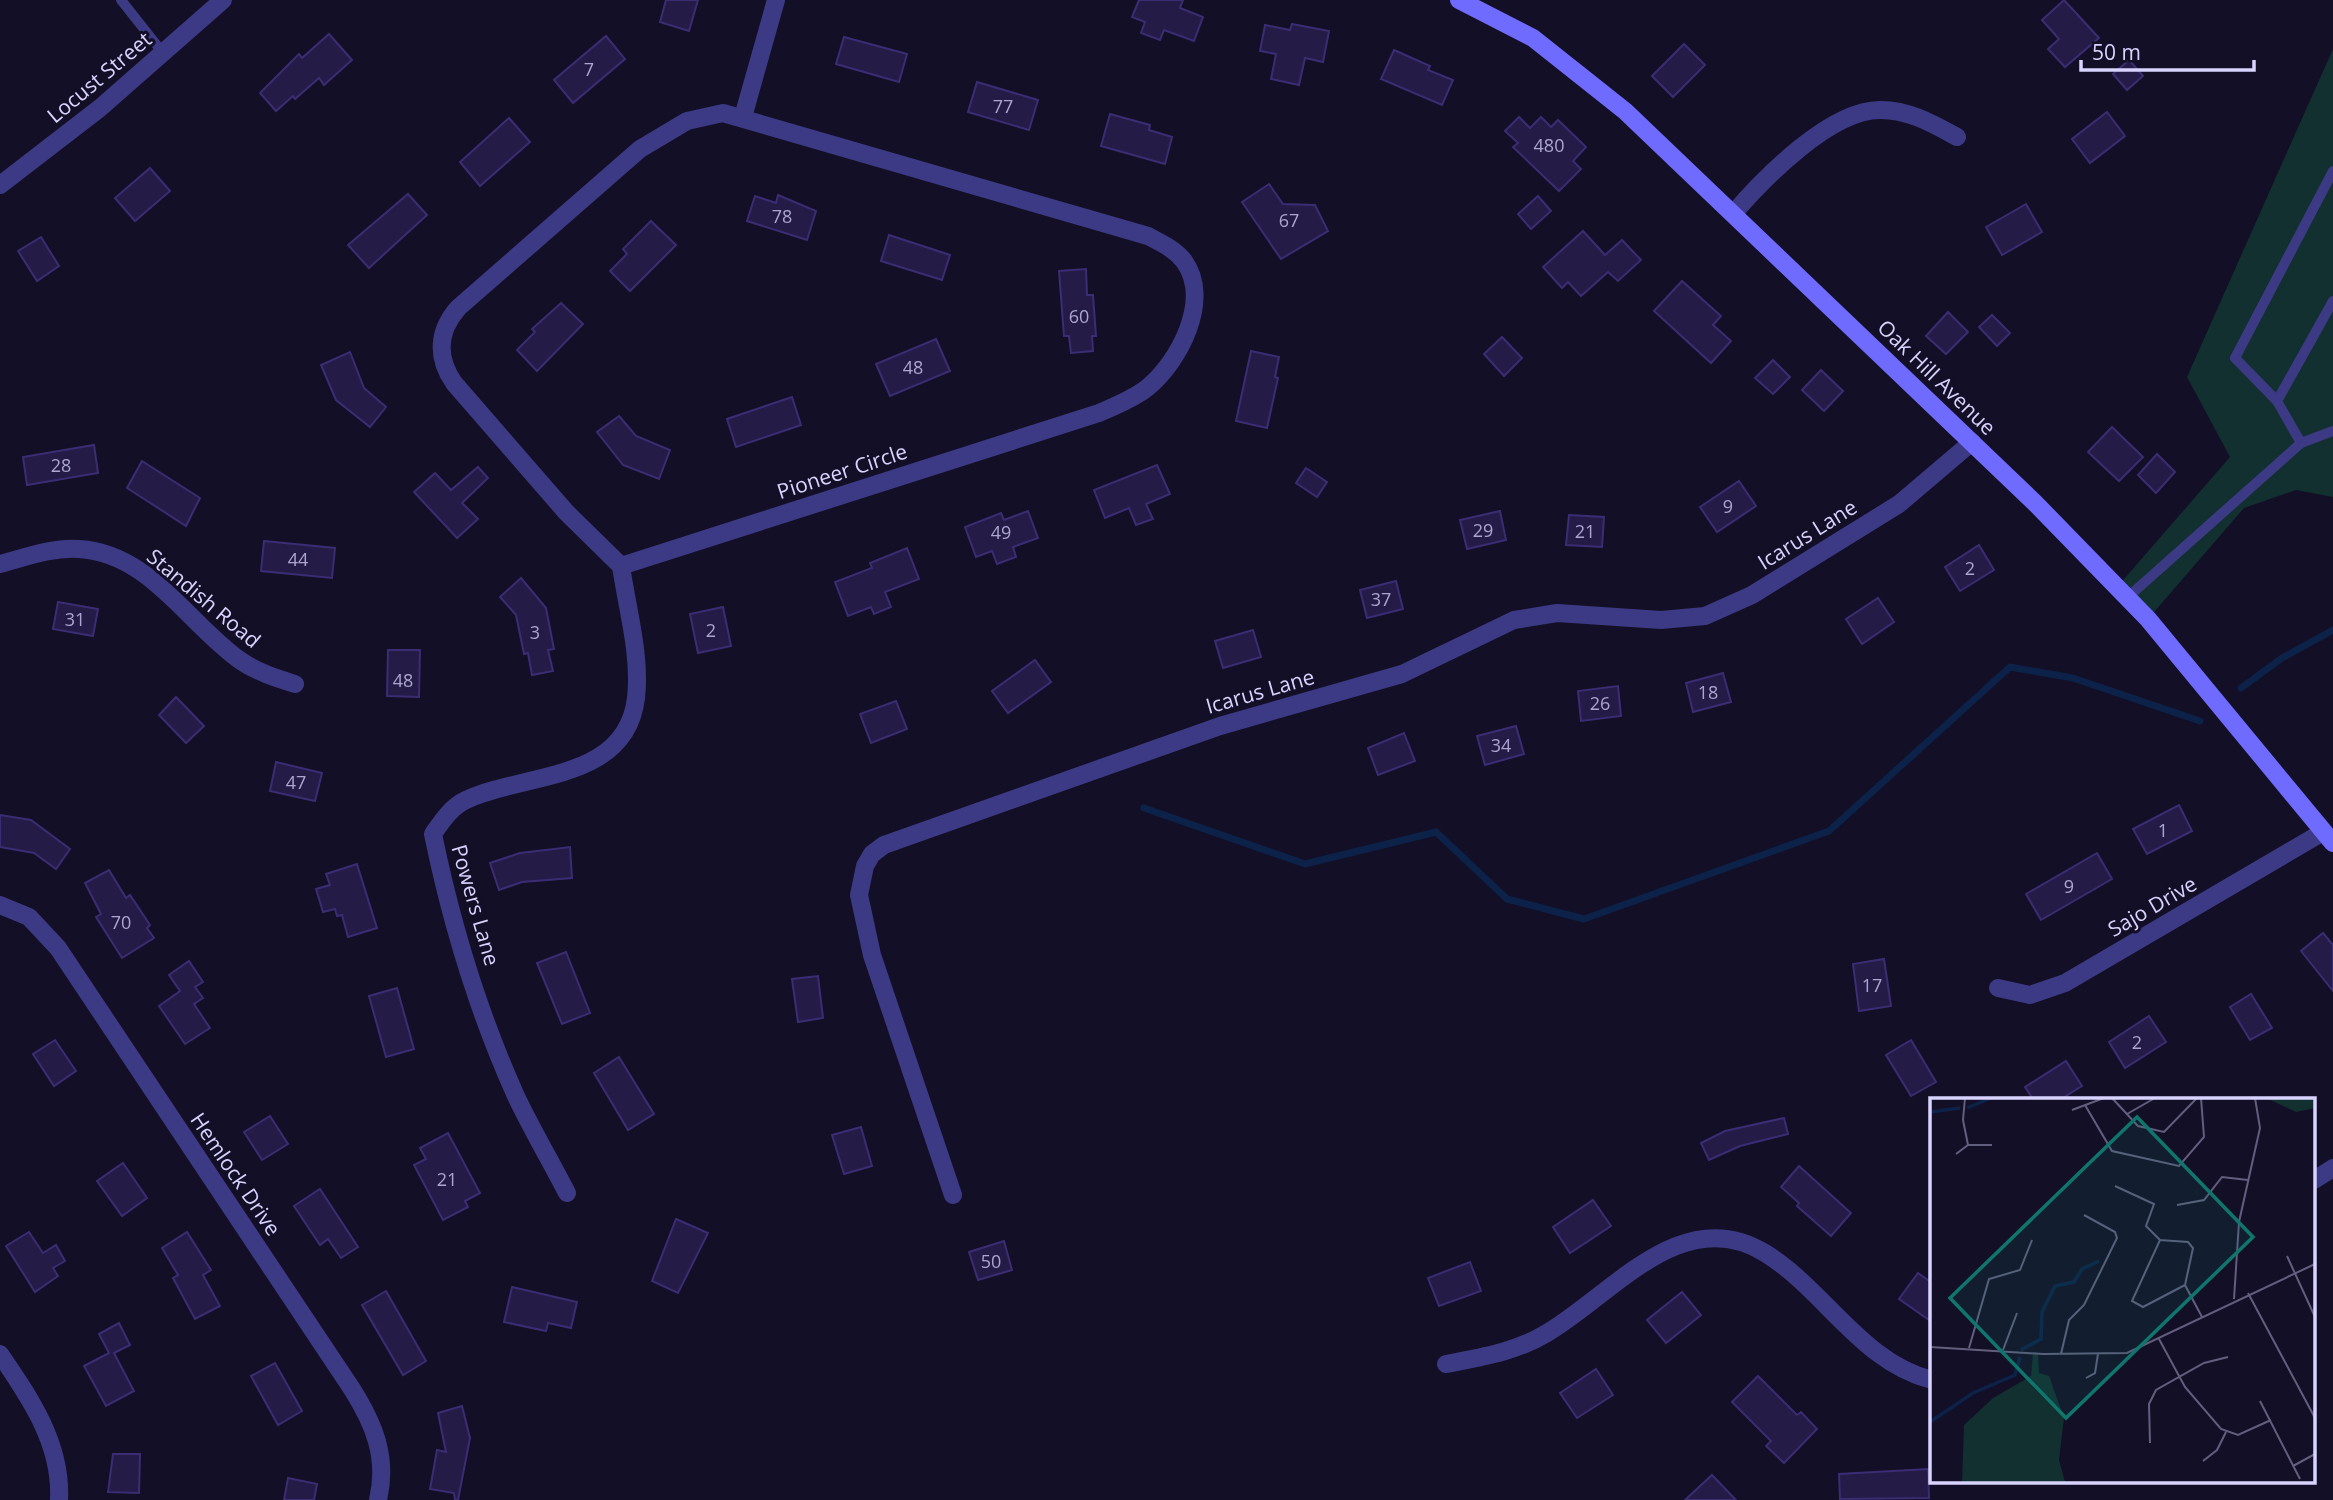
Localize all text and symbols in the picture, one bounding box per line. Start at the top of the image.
street label: Locust Street [41,25,157,129]
scale bar [2081,28,2254,72]
text: 50 m [2092,38,2141,66]
house number: 7 [584,57,594,81]
house number: 77 [993,94,1013,118]
house number: 480 [1534,133,1564,157]
house number: 78 [772,204,792,228]
house number: 67 [1279,208,1299,232]
house number: 60 [1069,304,1089,328]
street label: Oak Hill Avenue [1872,313,2002,441]
house number: 48 [903,355,923,379]
street label: Pioneer Circle [773,437,911,505]
house number: 28 [51,453,71,477]
street label: Icarus Lane [1752,492,1862,576]
house number: 9 [1723,494,1733,518]
house number: 29 [1473,518,1493,542]
house number: 21 [1575,519,1595,543]
house number: 49 [991,520,1011,544]
street label: Standish Road [141,542,267,654]
house number: 44 [288,547,308,571]
house number: 2 [1965,556,1975,580]
house number: 37 [1371,587,1391,611]
house number: 31 [65,607,85,631]
house number: 2 [706,618,716,642]
house number: 3 [530,620,540,644]
street label: Icarus Lane [1202,662,1318,720]
house number: 48 [393,668,413,692]
house number: 18 [1698,680,1718,704]
house number: 26 [1590,691,1610,715]
house number: 34 [1491,733,1511,757]
house number: 47 [286,770,306,794]
house number: 1 [2158,818,2168,842]
street label: Powers Lane [445,841,507,969]
street label: Sajo Drive [2103,869,2201,943]
house number: 9 [2064,874,2074,898]
house number: 70 [111,910,131,934]
house number: 17 [1862,973,1882,997]
house number: 2 [2132,1030,2142,1054]
inset map [1930,1098,2316,1482]
street label: Hemlock Drive [185,1107,287,1241]
house number: 21 [437,1167,457,1191]
house number: 50 [981,1249,1001,1273]

